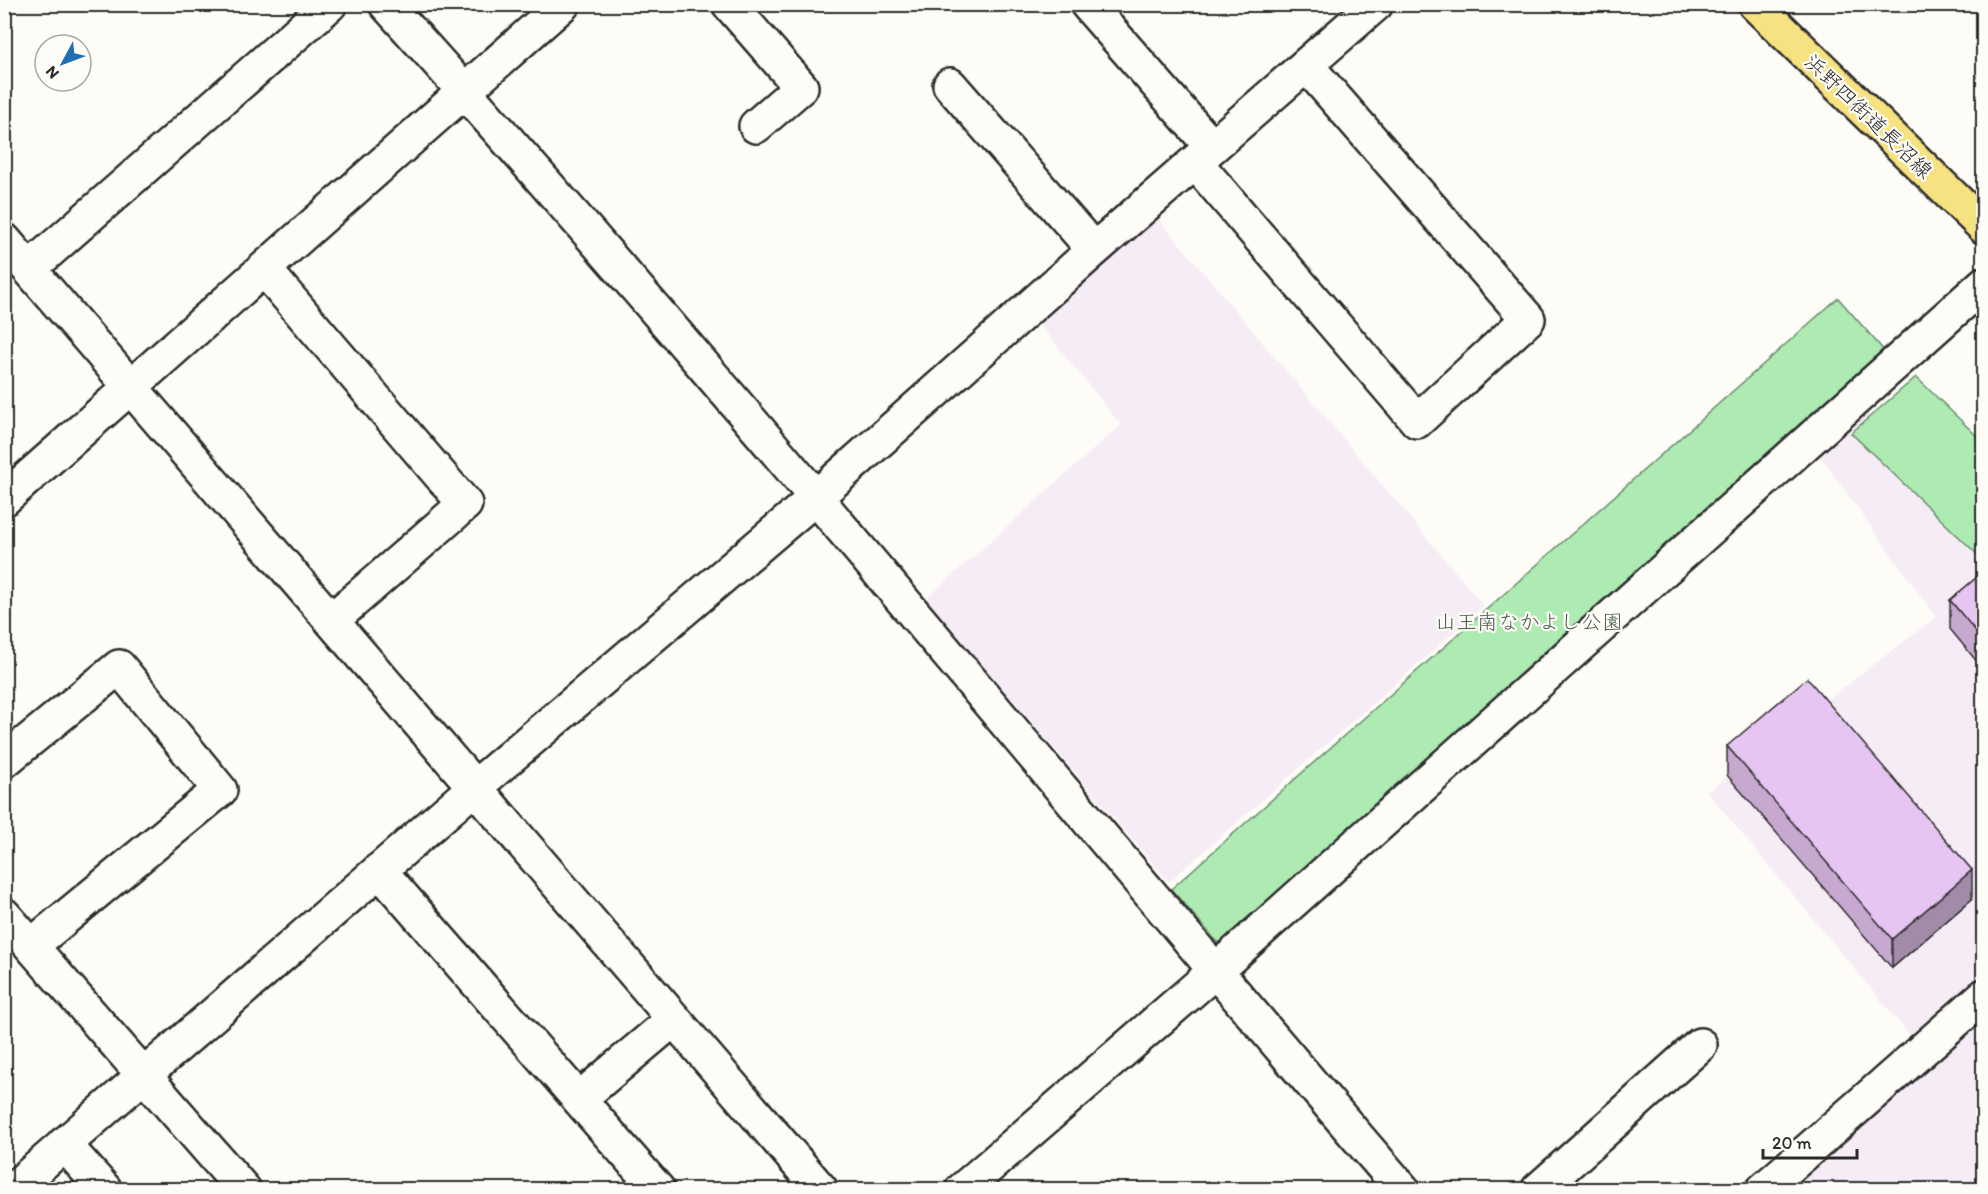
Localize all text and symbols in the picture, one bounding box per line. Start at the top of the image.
north arrow [33,33,93,93]
street label: 浜野四街道長沼線 [1800,49,1938,183]
text: N [41,62,63,83]
park label: 山王南なかよし公園 [1435,609,1623,634]
scale bar [1763,1122,1858,1160]
text: 20 m [1772,1132,1812,1154]

